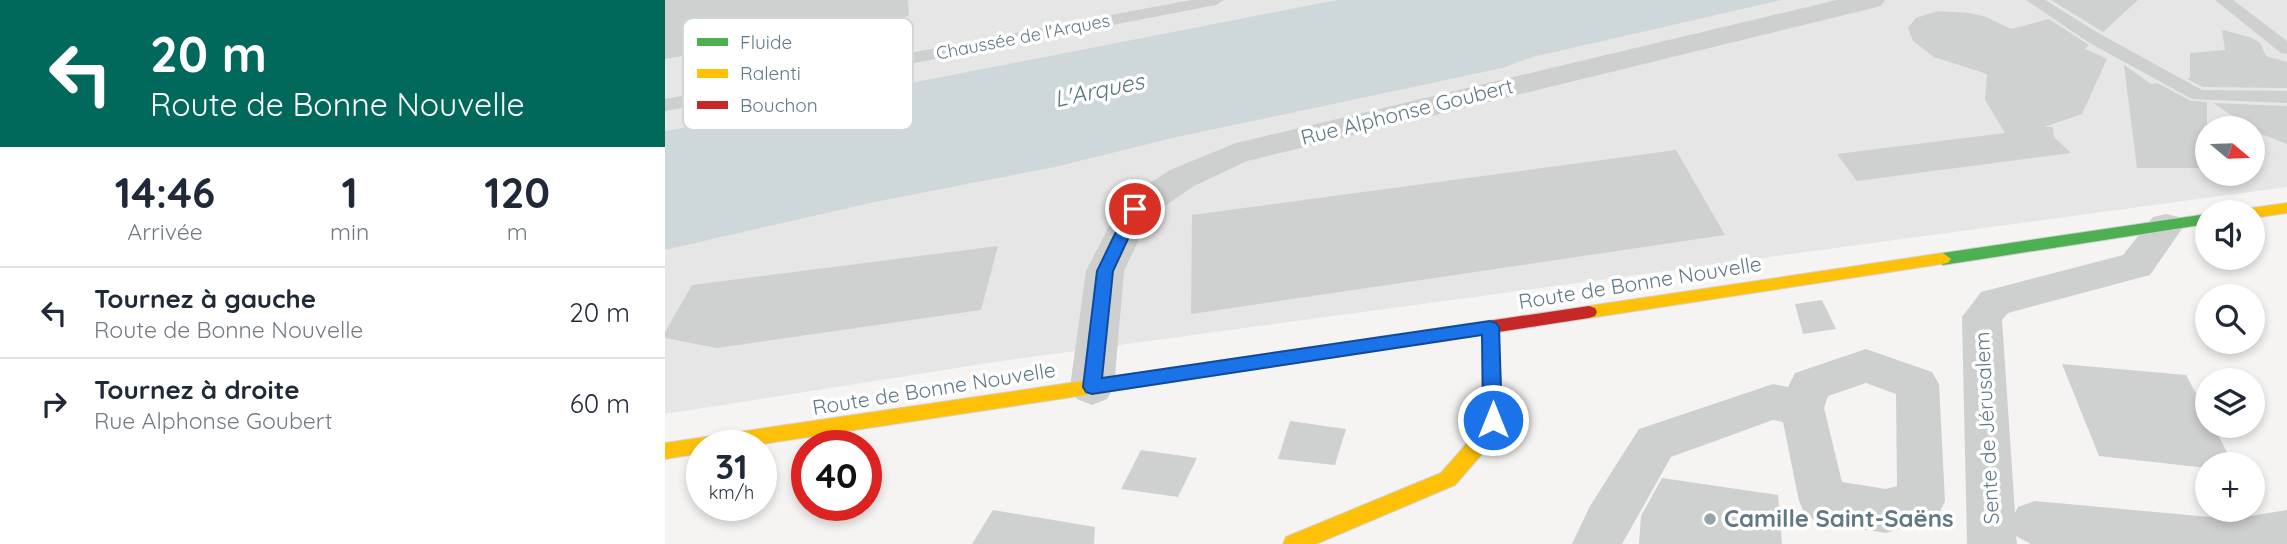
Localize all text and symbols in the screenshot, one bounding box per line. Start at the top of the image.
street label: Chaussée de l'Arques [934,8,1112,65]
legend [683,18,913,130]
text: 20 m [150,23,267,84]
icon: left [35,28,126,119]
text: Fluide [740,30,792,54]
text: Ralenti [740,61,801,85]
water label: L'Arques [1052,65,1148,113]
street label: Rue Alphonse Goubert [1298,72,1516,150]
text: Route de Bonne Nouvelle [150,84,525,124]
text: Bouchon [740,93,818,117]
north arrow [2195,116,2265,186]
map controls [2195,116,2265,522]
text: 14:46 [115,166,215,219]
text: 1 [342,166,358,219]
text: 120 [484,166,550,219]
pin [1105,179,1165,239]
icon: arrive [1116,190,1154,228]
button: sound [2195,200,2265,270]
text: Arrivée [127,217,203,246]
text: min [330,217,369,246]
text: m [507,217,528,246]
street label: Route de Bonne Nouvelle [1516,250,1763,314]
text: Tournez à gauche [94,282,316,315]
button: search [2195,284,2265,354]
icon: left [35,294,73,332]
text: 20 m [569,296,630,329]
text: Route de Bonne Nouvelle [94,315,363,344]
street label: Sente de Jérusalem [1968,331,2004,525]
street label: Route de Bonne Nouvelle [810,356,1057,420]
button: layers [2195,368,2265,438]
text: Tournez à droite [94,373,299,406]
position arrow [1456,383,1530,457]
icon: right [35,385,73,423]
text: 60 m [570,387,630,420]
text: Rue Alphonse Goubert [94,406,333,435]
speed limit sign: 40 [791,430,882,521]
text: 31 [715,444,748,488]
button: + [2195,452,2265,522]
text: km/h [709,481,754,504]
place label: Camille Saint-Saëns [1724,503,1954,533]
marker: Camille Saint-Saëns [1702,511,1718,527]

